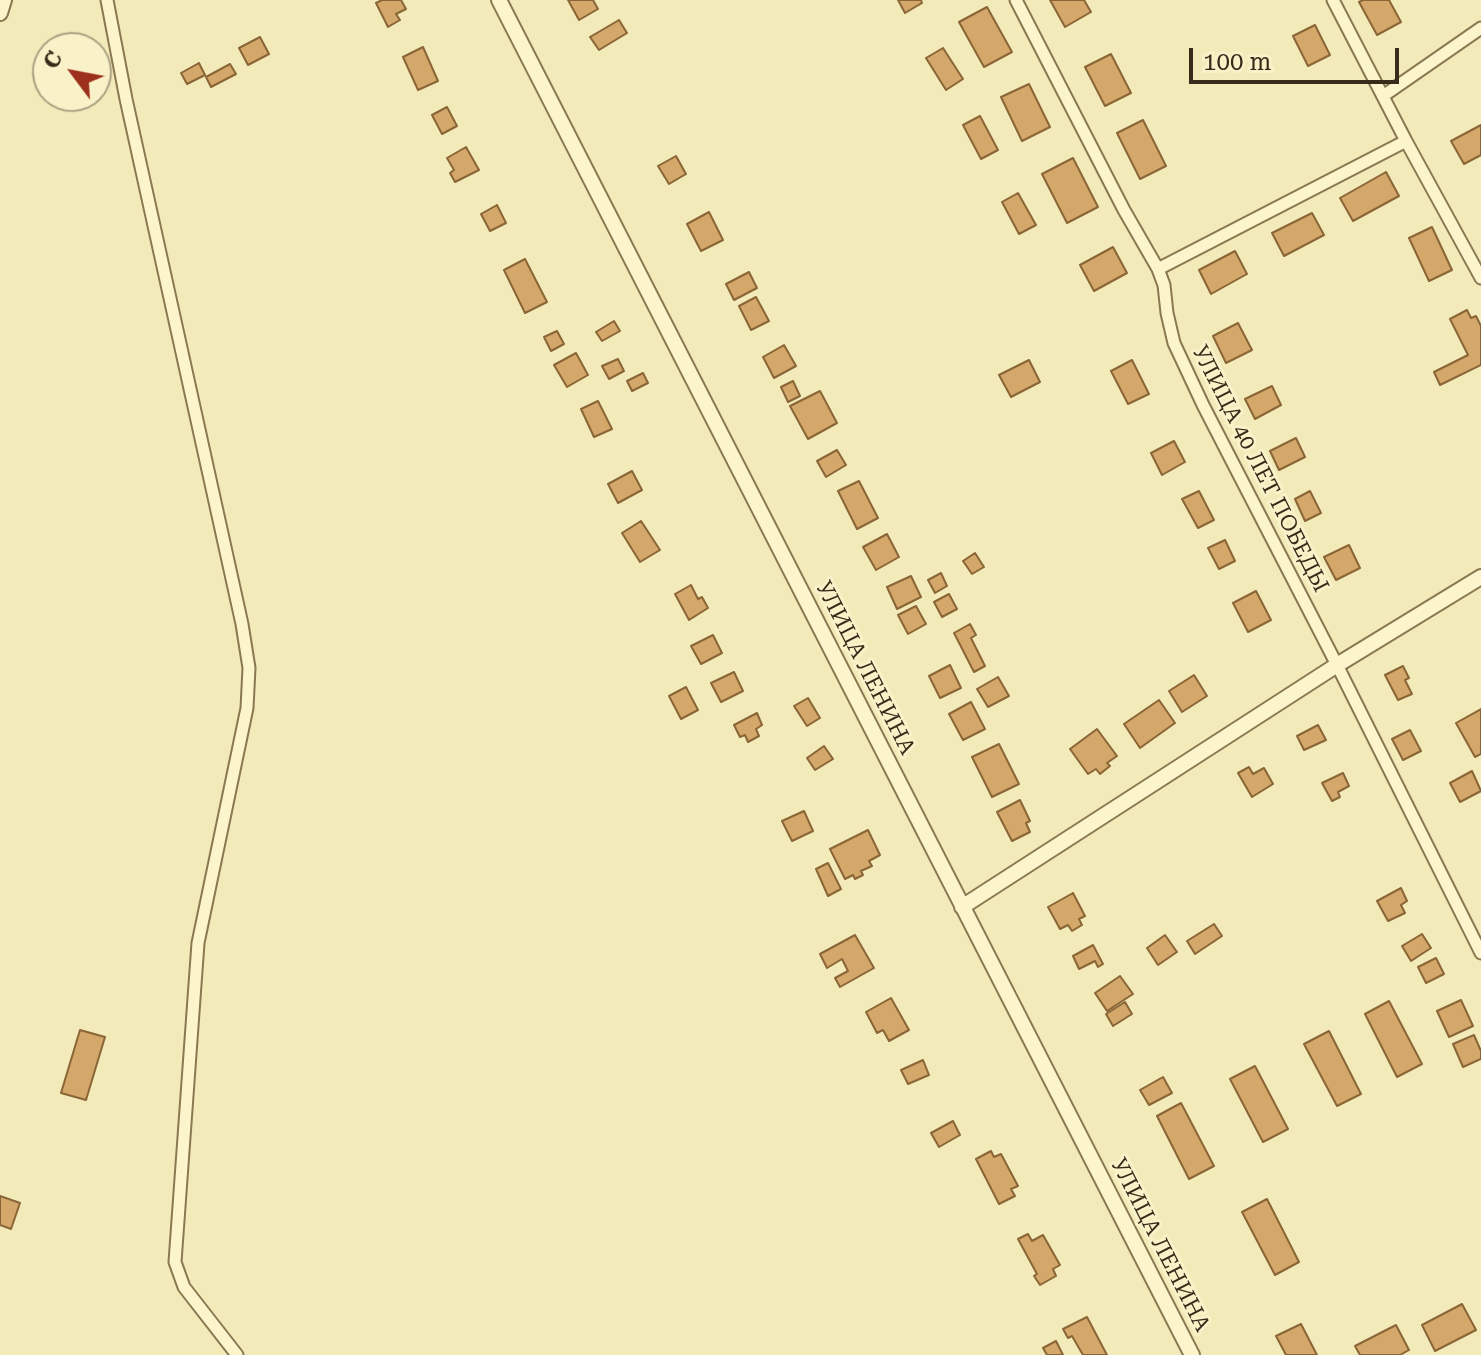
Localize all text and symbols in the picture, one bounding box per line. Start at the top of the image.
north arrow [32,32,112,112]
scale bar [1193,32,1403,82]
text: С [38,47,68,73]
text: 100 m [1203,48,1271,76]
street label: УЛИЦА 40 ЛЕТ ПОБЕДЫ [1186,341,1334,597]
street label: УЛИЦА ЛЕНИНА [810,577,920,759]
street label: УЛИЦА ЛЕНИНА [1105,1154,1215,1336]

